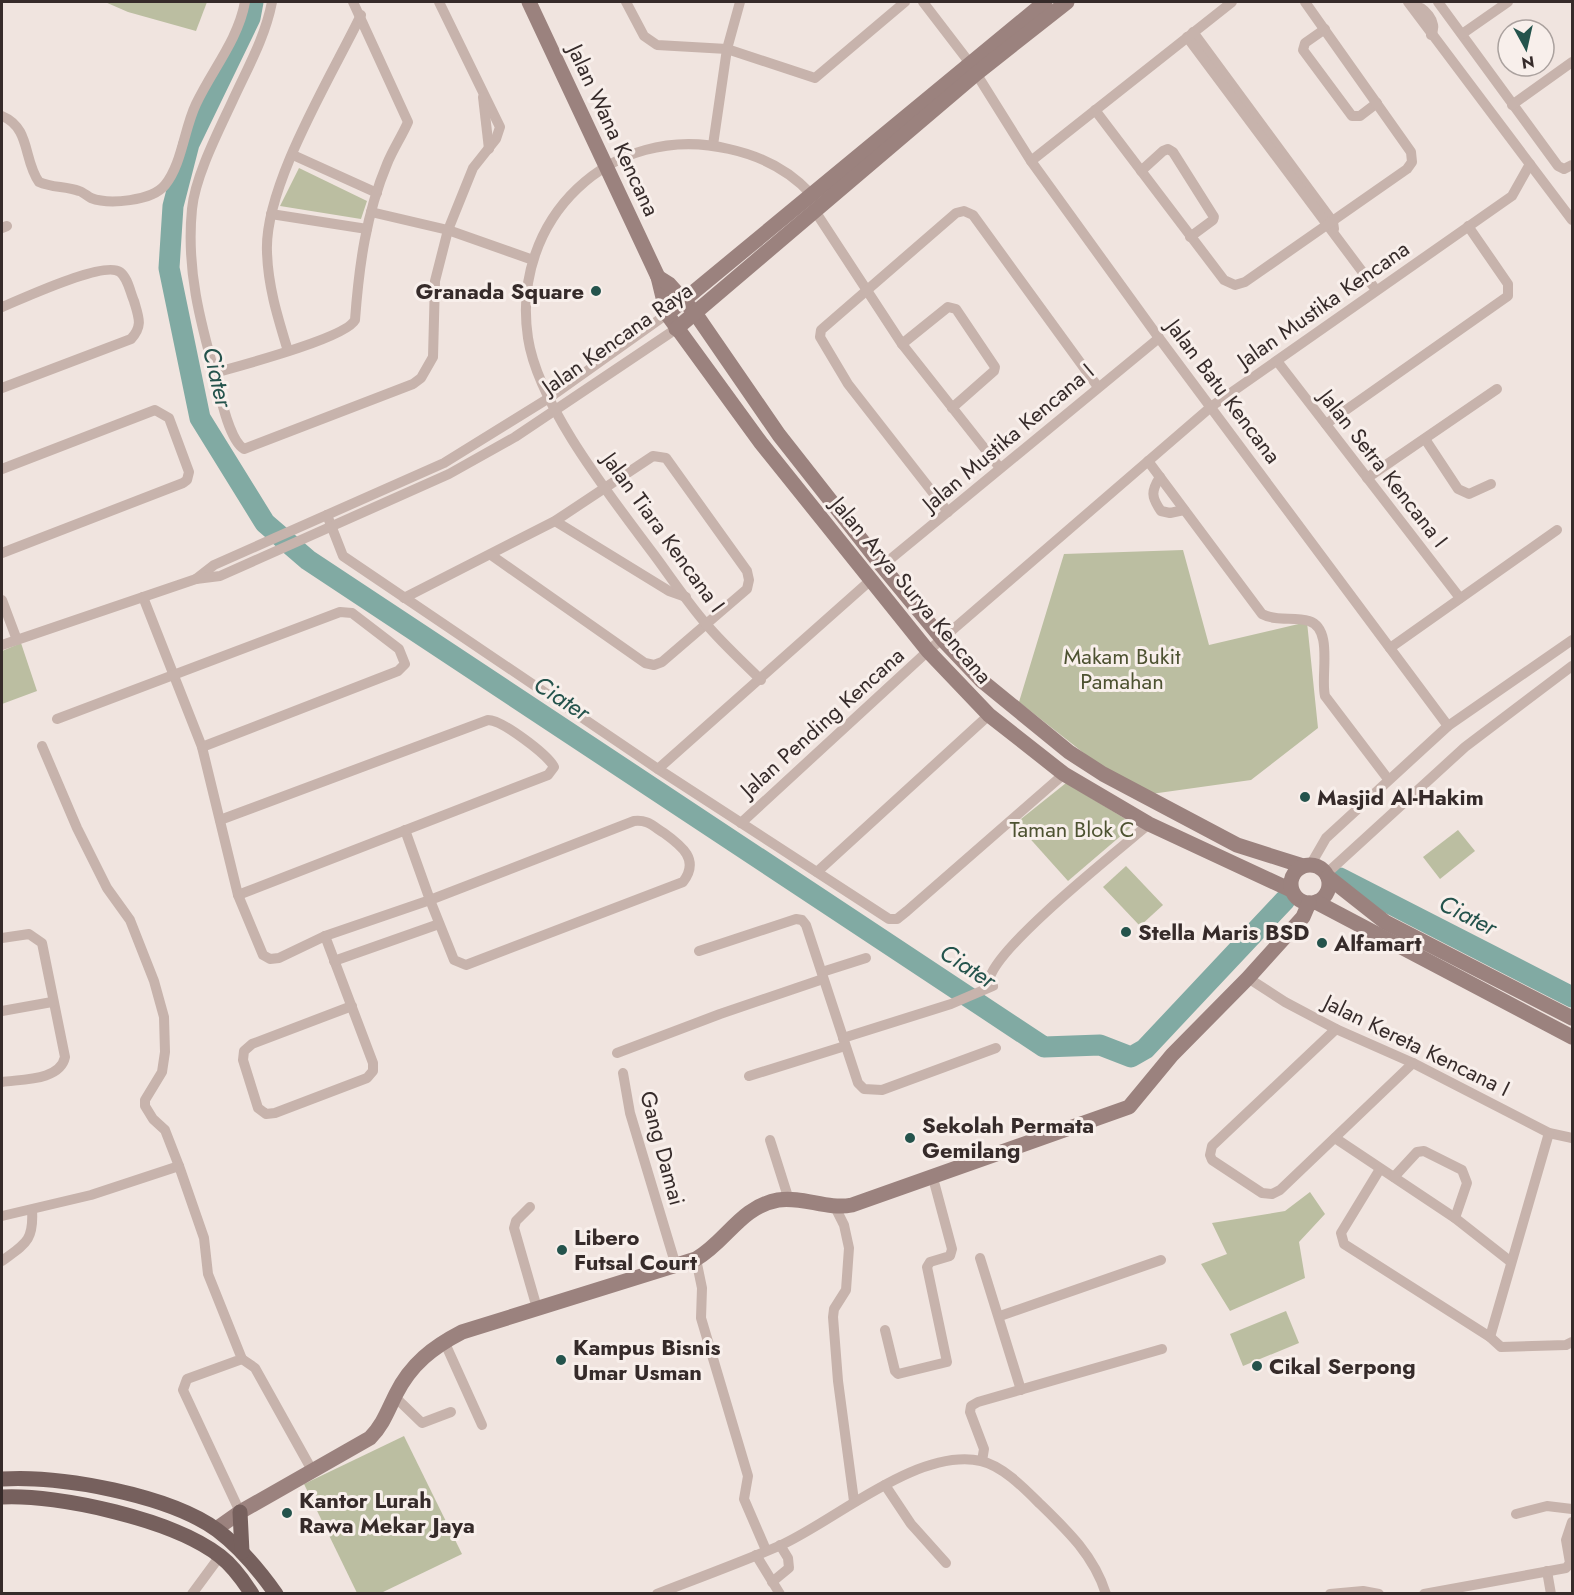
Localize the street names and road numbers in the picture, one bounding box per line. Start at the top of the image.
street label: Jalan Wana Kencana [559,36,668,221]
street label: Jalan Mustika Kencana [1228,232,1416,377]
street label: Jalan Kencana Raya [533,274,699,404]
street label: Jalan Batu Kencana [1157,310,1289,470]
street label: Jalan Mustika Kencana I [913,355,1101,520]
street label: Jalan Setra Kencana I [1310,380,1456,554]
street label: Jalan Tiara Kencana I [593,443,733,619]
street label: Jalan Arya Surya Kencana [822,487,1000,691]
street label: Jalan Pending Kencana [731,640,911,806]
street label: Jalan Kereta Kencana I [1316,985,1516,1104]
street label: Gang Damai [632,1087,694,1209]

